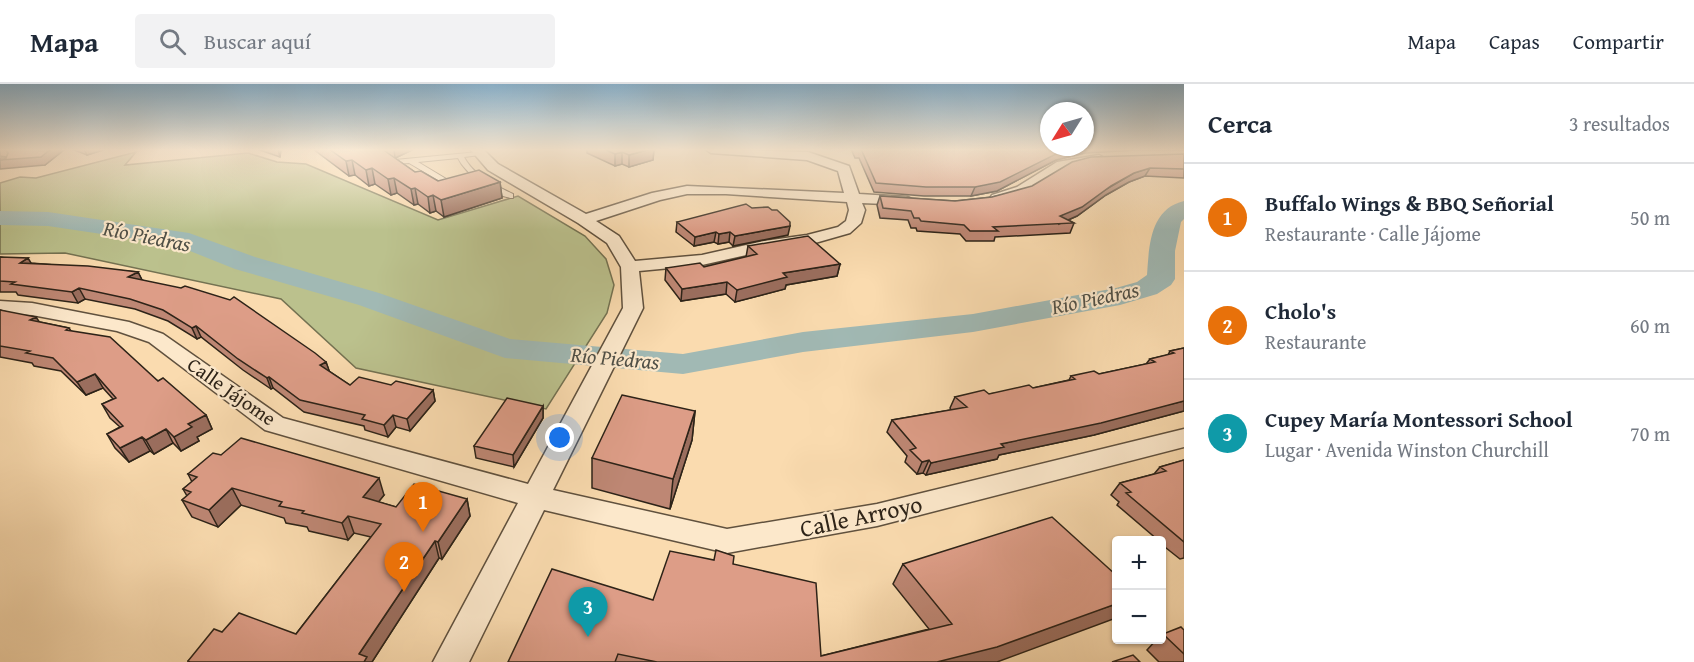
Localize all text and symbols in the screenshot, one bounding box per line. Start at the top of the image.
search box [135,14,555,68]
text: Mapa [30,21,99,62]
icon: search [156,25,189,58]
text: Buscar aquí [204,25,311,57]
text: Mapa [1407,26,1456,57]
text: Capas [1489,26,1540,57]
text: Compartir [1573,26,1664,57]
north arrow [1040,102,1094,156]
text: Cerca [1208,104,1272,143]
text: 3 resultados [1569,109,1670,138]
text: Buffalo Wings & BBQ Señorial [1265,187,1554,219]
text: 1 [1222,203,1233,232]
text: 50 m [1630,203,1670,232]
water label: Río Piedras [100,212,194,260]
text: Restaurante · Calle Jájome [1265,219,1481,248]
water label: Río Piedras [1048,274,1142,323]
text: Cholo's [1265,295,1336,327]
text: 2 [1222,311,1233,340]
text: 60 m [1630,311,1670,340]
text: Restaurante [1265,327,1366,356]
water label: Río Piedras [569,339,661,377]
street label: Calle Jájome [182,350,282,432]
text: Cupey María Montessori School [1265,403,1573,435]
text: 3 [1222,419,1233,448]
text: 70 m [1630,419,1670,448]
your location [545,423,574,452]
text: Lugar · Avenida Winston Churchill [1265,435,1549,464]
pin: 1 [404,482,442,532]
street label: Calle Arroyo [797,486,925,546]
map controls [1112,536,1166,644]
button: + [1112,536,1166,590]
pin: 2 [384,542,424,592]
pin: 3 [568,588,608,637]
button: − [1112,590,1166,644]

